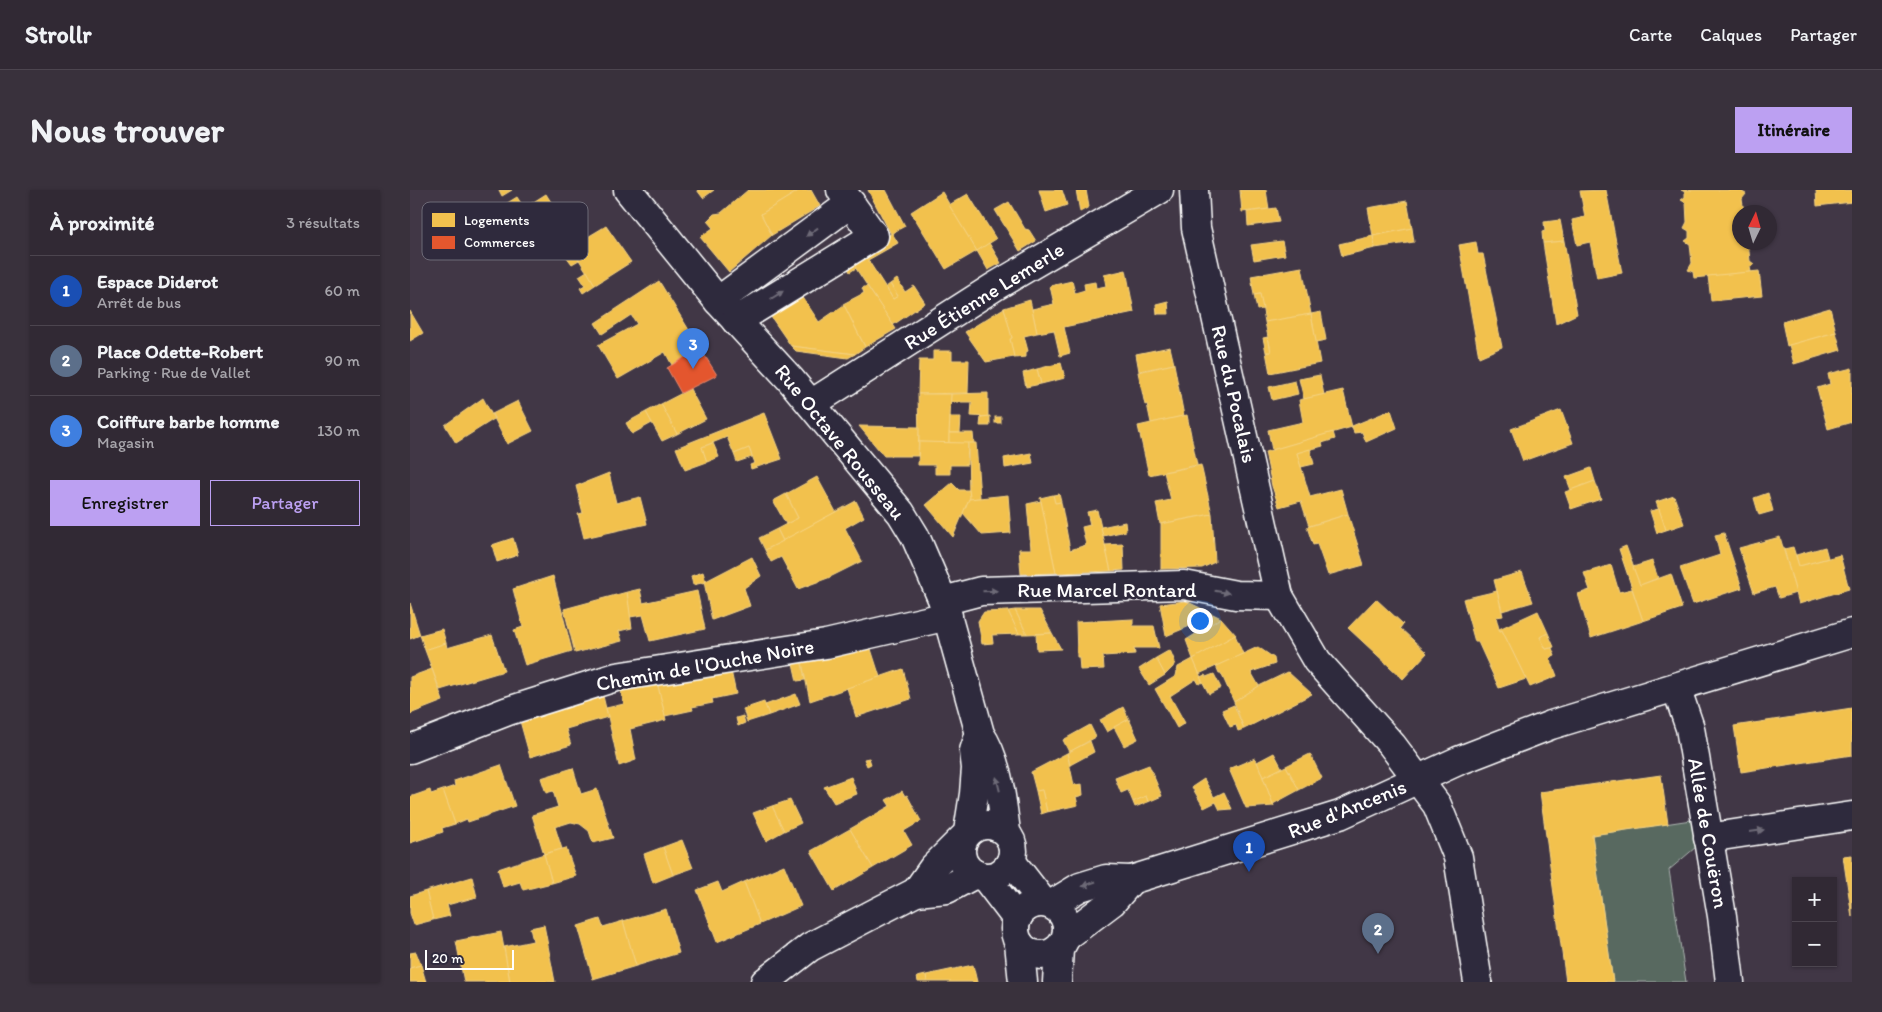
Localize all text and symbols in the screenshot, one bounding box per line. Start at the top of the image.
text: Strollr [25,20,91,49]
text: Carte [1629,24,1672,46]
text: Calques [1700,24,1762,46]
text: Partager [1790,24,1857,46]
button: Itinéraire [1735,107,1852,153]
text: Nous trouver [30,109,224,151]
legend [422,202,588,260]
north arrow [1732,205,1777,250]
text: À proximité [50,210,155,235]
text: Logements [464,212,530,229]
text: 3 résultats [286,213,360,232]
one-way arrow [805,227,819,237]
text: Commerces [464,234,535,251]
street label: Rue Étienne Lemerle [899,236,1068,355]
text: Espace Diderot [97,270,218,293]
text: 1 [62,281,70,300]
text: 60 m [325,281,360,300]
one-way arrow [771,291,784,300]
text: Arrêt de bus [97,293,181,312]
street label: Rue du Pocalais [1206,323,1262,465]
pin: 3 [677,328,709,369]
text: Place Odette-Robert [97,340,263,363]
text: 2 [62,351,70,370]
text: 90 m [325,351,360,370]
street label: Rue Octave Rousseau [770,359,911,525]
text: Parking · Rue de Vallet [97,363,251,382]
text: Coiffure barbe homme [97,410,280,433]
text: 3 [62,421,70,440]
text: 130 m [317,421,360,440]
text: Magasin [97,433,154,452]
button: Enregistrer [50,480,200,526]
button: Partager [210,480,360,526]
street label: Rue Marcel Rontard [1017,577,1197,602]
one-way arrow [983,587,999,595]
one-way arrow [1215,588,1230,596]
your location [1187,608,1213,634]
street label: Chemin de l'Ouche Noire [594,633,816,696]
street label: Allée de Couëron [1683,756,1734,910]
street label: Rue d'Ancenis [1284,773,1410,844]
one-way arrow [994,777,1002,792]
one-way arrow [1749,826,1765,834]
pin: 1 [1233,831,1265,872]
map controls [1792,877,1837,967]
button: + [1792,877,1837,922]
one-way arrow [1081,881,1096,889]
pin: 2 [1362,913,1394,954]
button: − [1792,922,1837,967]
scale bar [425,947,514,970]
text: 20 m [432,950,463,967]

